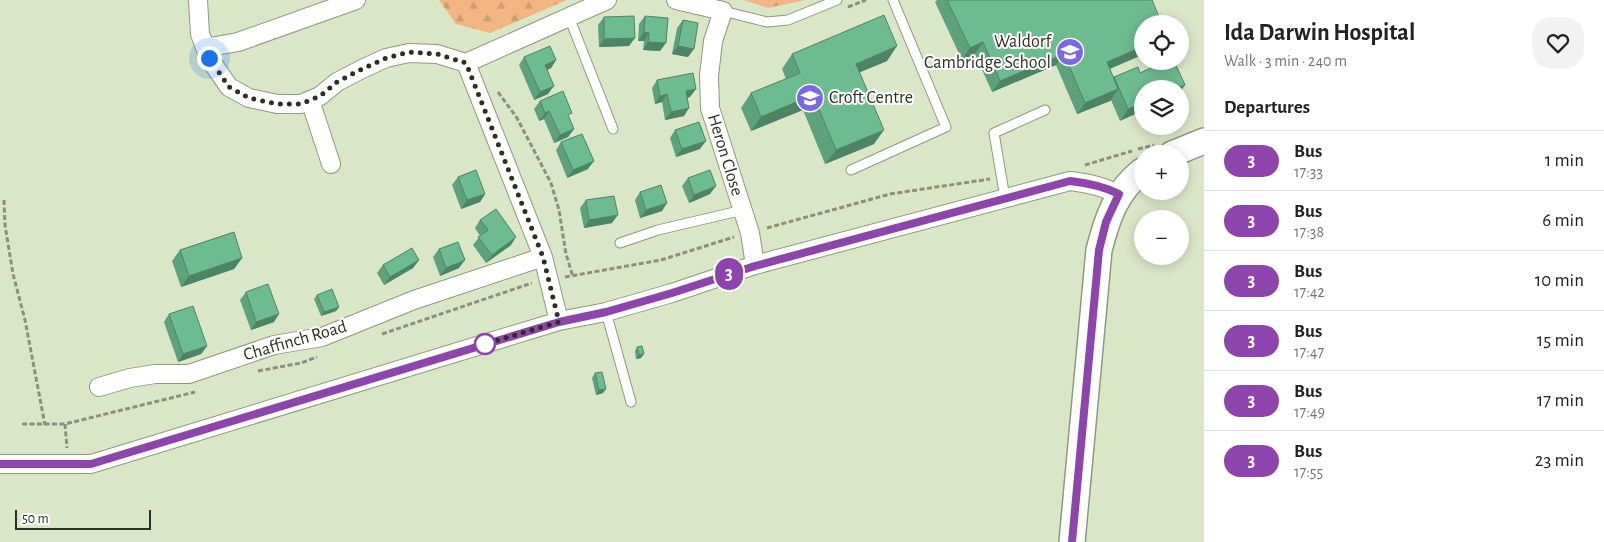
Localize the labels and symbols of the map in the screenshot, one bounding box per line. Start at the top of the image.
place label: Waldorf Cambridge School [924,33,1053,72]
school or university icon: Waldorf Cambridge School [1055,37,1085,67]
your location [197,46,222,71]
school or university icon: Croft Centre [795,83,825,113]
place label: Croft Centre [829,89,913,107]
street label: Heron Close [704,112,746,198]
line badge: 3 [713,258,745,290]
street label: Chaffinch Road [241,318,349,364]
unlabelled marker [474,333,496,355]
scale bar [15,507,151,530]

